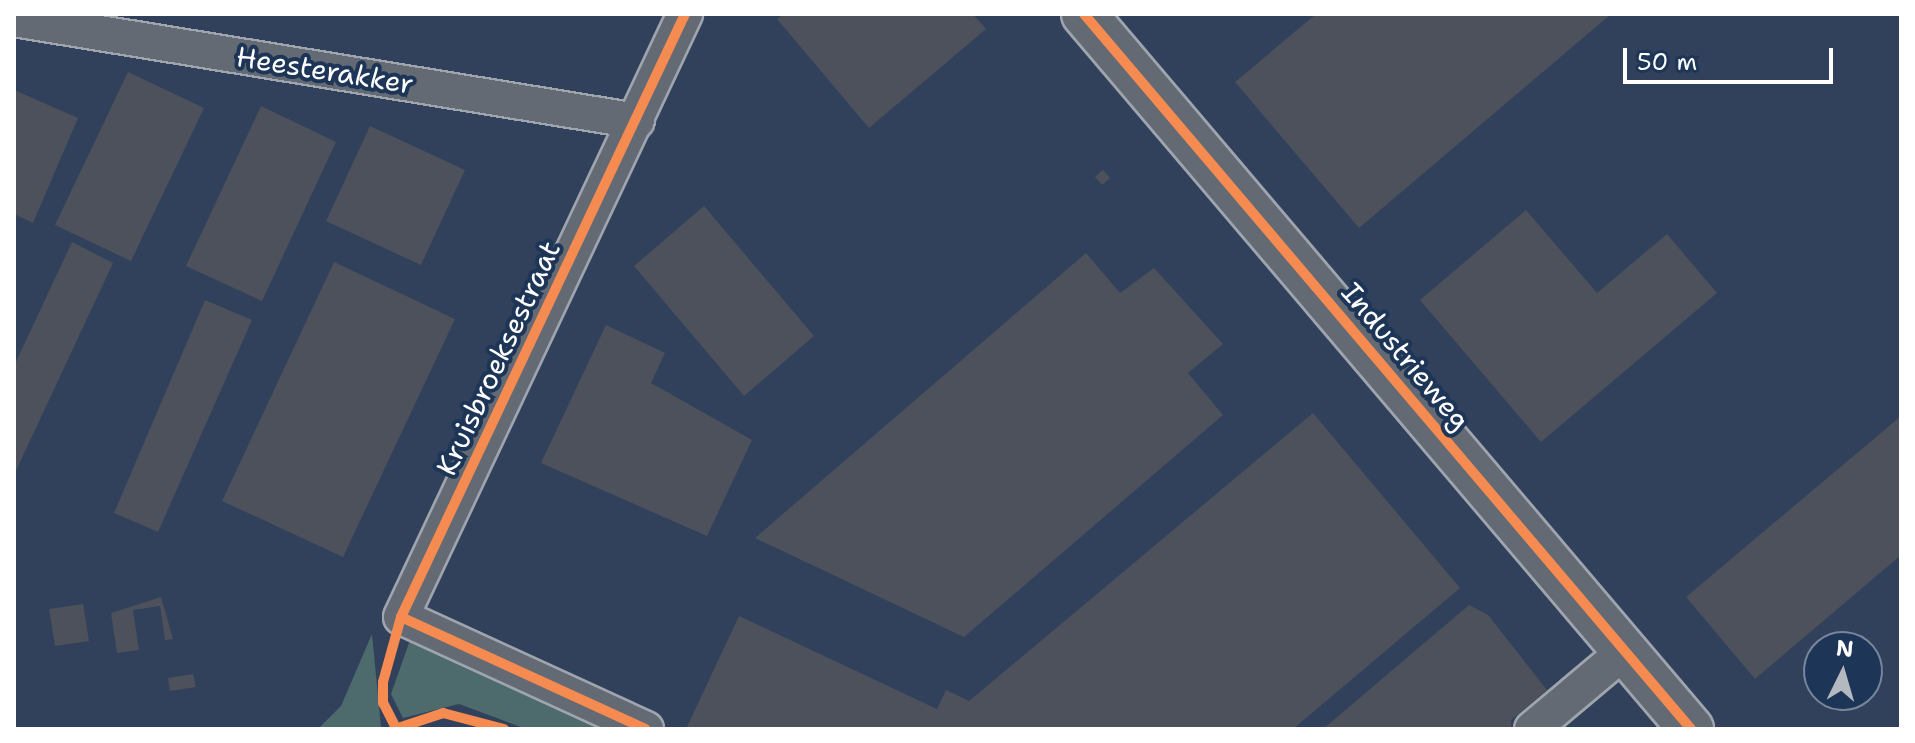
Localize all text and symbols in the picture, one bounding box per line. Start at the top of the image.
scale bar [1627,32,1837,82]
street label: Heesterakker [234,39,416,101]
text: 50 m [1637,46,1697,78]
street label: Kruisbroeksestraat [429,236,567,480]
street label: Industrieweg [1335,275,1477,437]
north arrow [1803,631,1883,711]
text: N [1835,633,1855,664]

